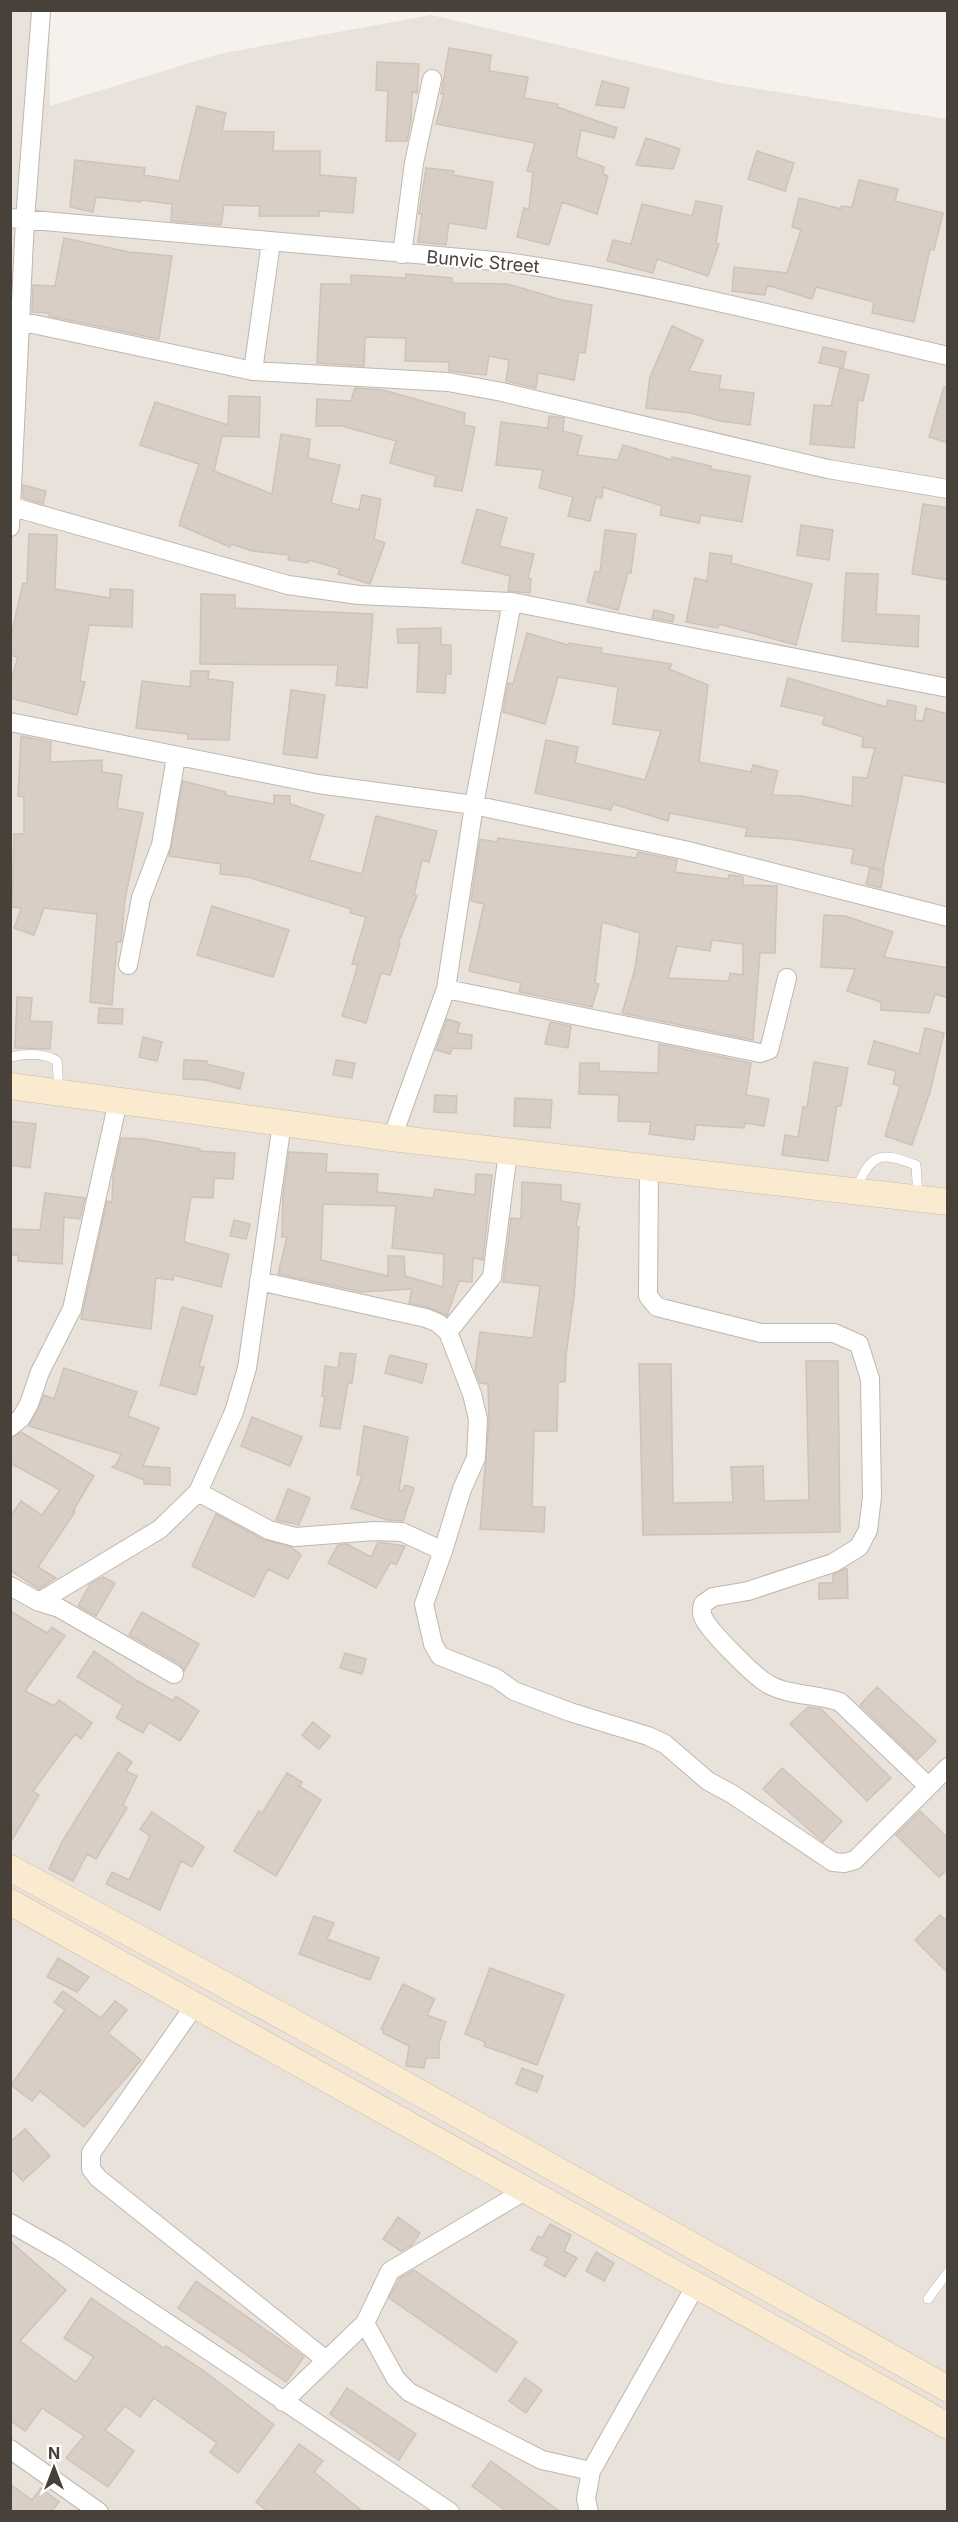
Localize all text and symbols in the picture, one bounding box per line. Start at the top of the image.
street label: Bunvic Street [426,246,541,277]
north arrow [24,2438,84,2498]
text: N [48,2443,60,2463]

